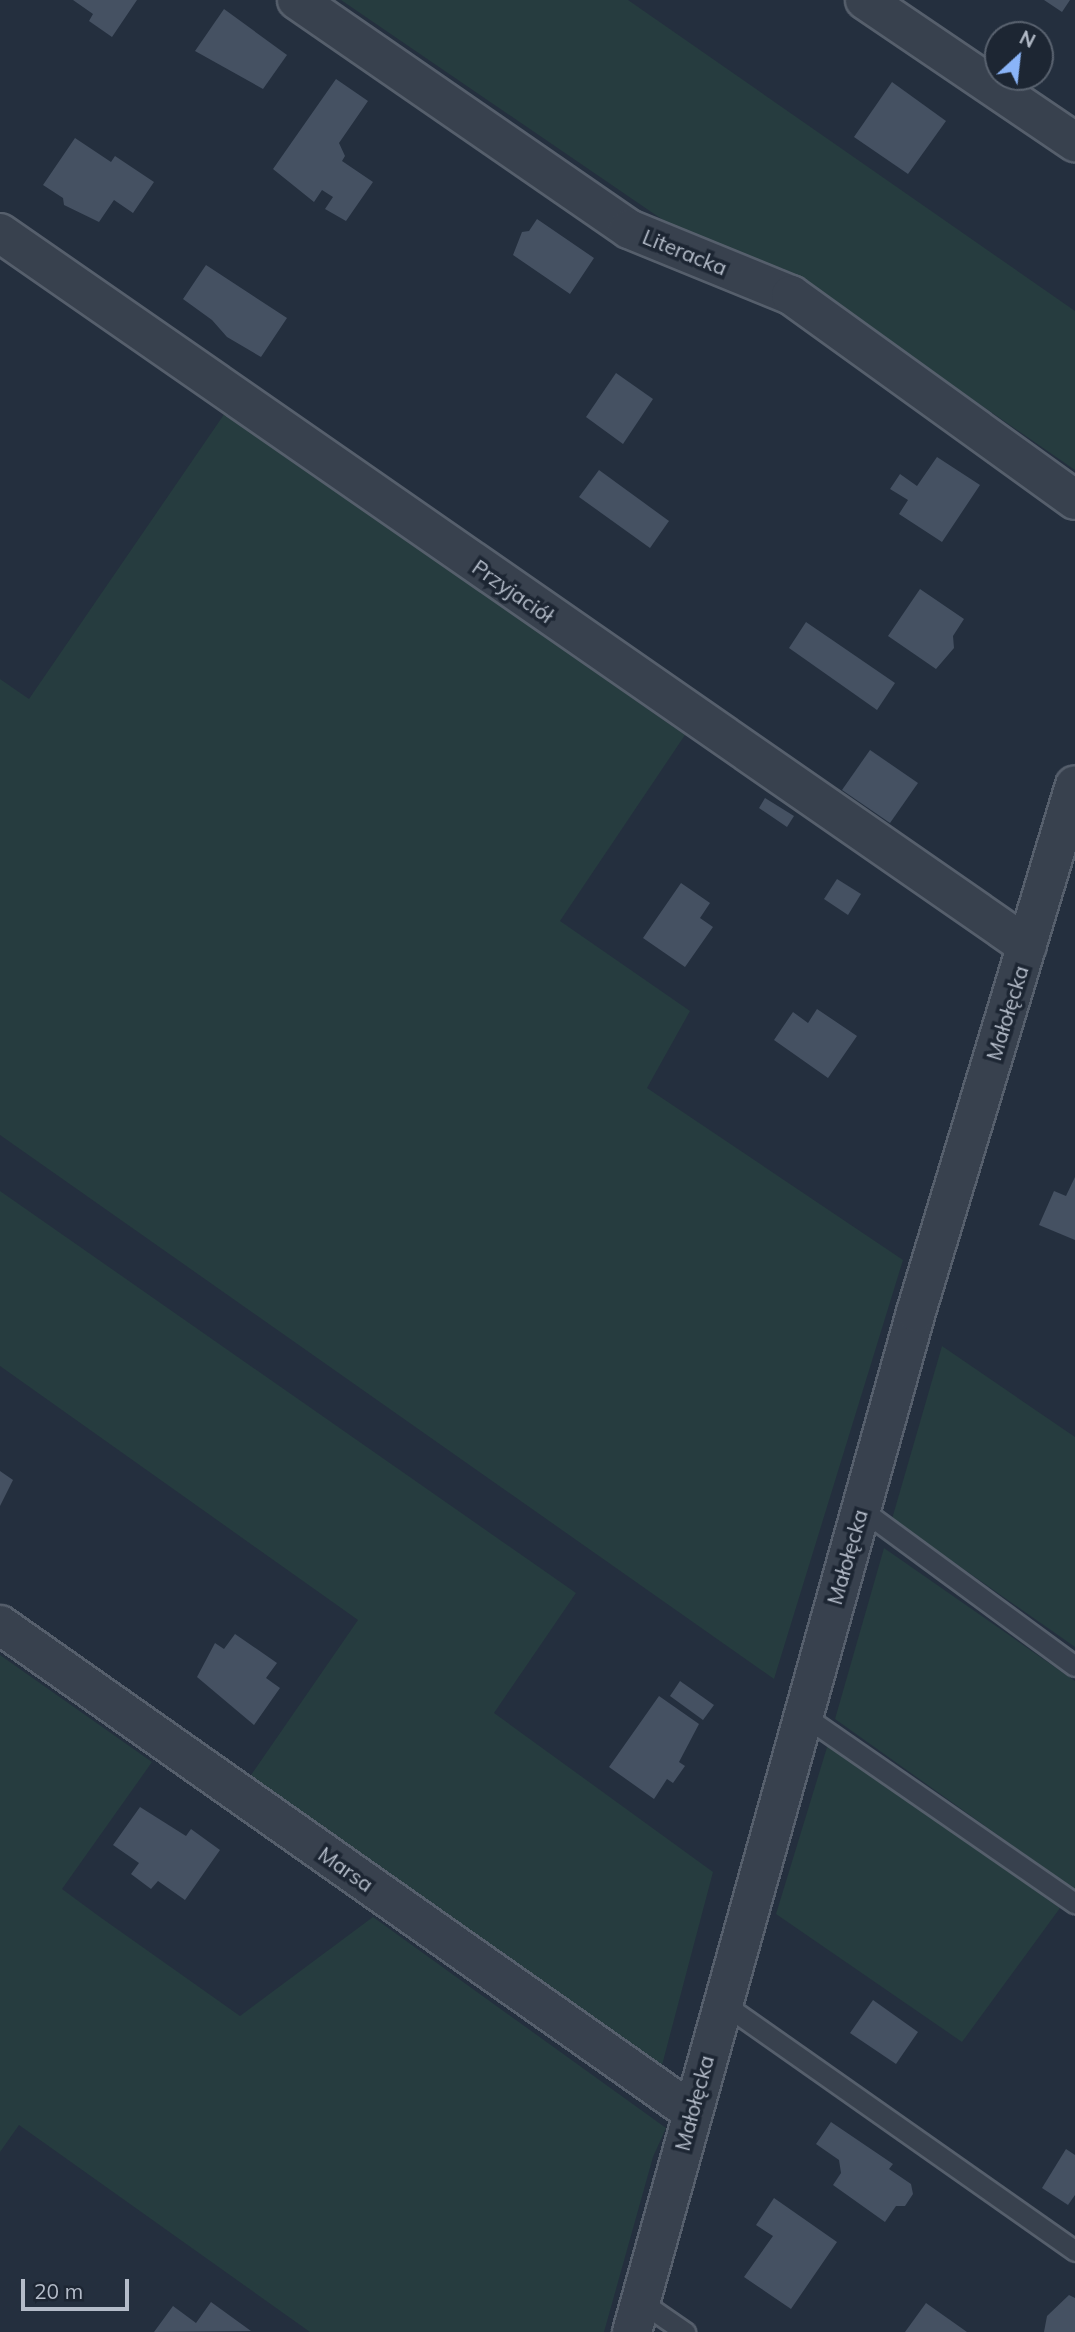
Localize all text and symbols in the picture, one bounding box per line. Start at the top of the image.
north arrow [984,21,1054,91]
text: N [1016,25,1039,53]
street label: Literacka [639,224,731,280]
street label: Przyjaciół [468,554,558,628]
street label: Małołęcka [981,963,1033,1063]
street label: Małołęcka [821,1507,873,1607]
street label: Marsa [314,1841,378,1897]
street label: Małołęcka [669,2053,719,2153]
scale bar [24,2266,133,2310]
text: 20 m [34,2278,83,2304]

